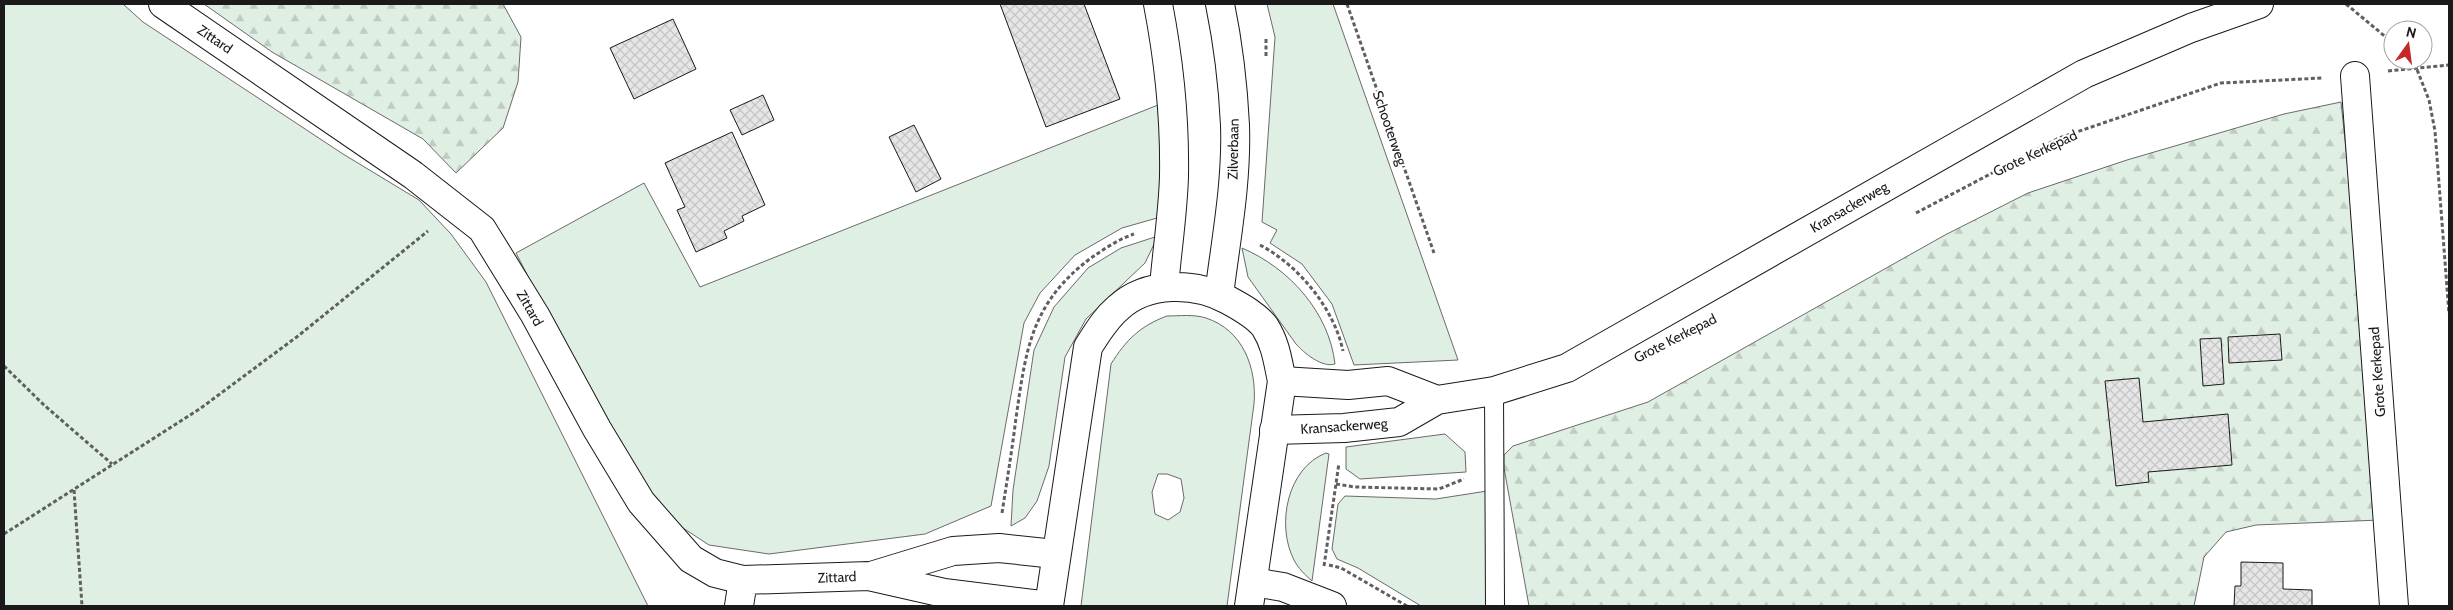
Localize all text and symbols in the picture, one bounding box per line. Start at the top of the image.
north arrow [2383,20,2433,70]
street label: Zittard [194,21,236,57]
text: N [2404,22,2418,42]
street label: Schooterweg [1369,88,1412,169]
street label: Zilverbaan [1223,118,1243,180]
street label: Grote Kerkepad [1990,126,2080,180]
street label: Kransackerweg [1807,177,1892,237]
street label: Zittard [513,287,547,329]
street label: Grote Kerkepad [1631,309,1719,367]
street label: Grote Kerkepad [2365,326,2389,418]
street label: Kransackerweg [1300,414,1389,438]
street label: Zittard [817,567,857,587]

